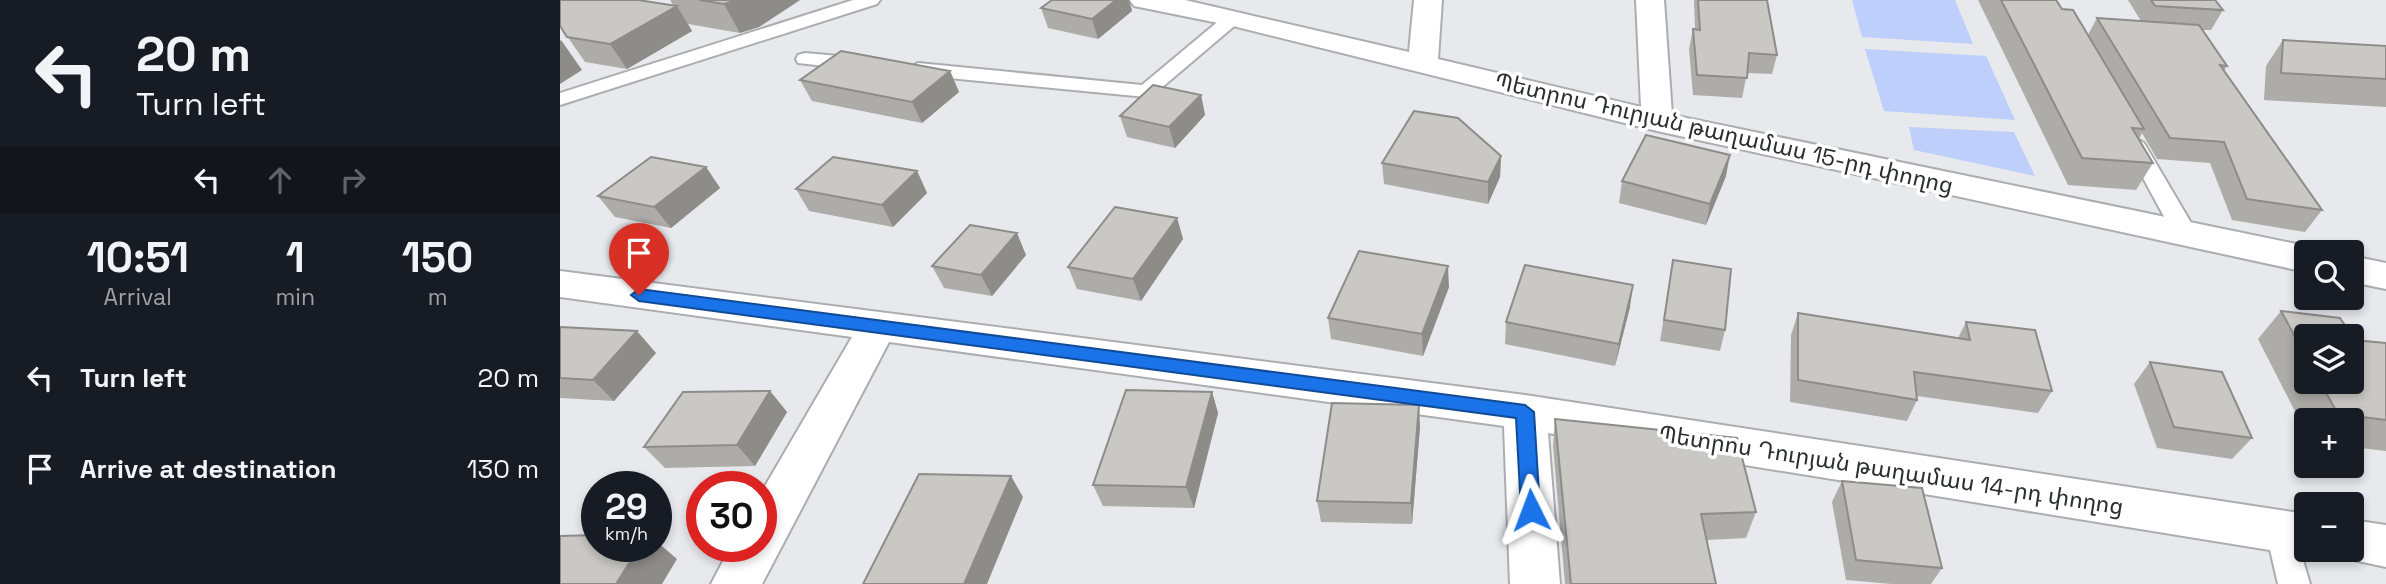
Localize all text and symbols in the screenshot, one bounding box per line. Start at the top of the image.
text: 20 m [136,23,251,85]
icon: left [21,28,112,119]
street label: Պետրոս Դուրյան թաղամաս 15-րդ փողոց [1492,66,1956,200]
text: Turn left [136,84,266,124]
icon: left [188,161,226,199]
icon: ahead [261,161,299,199]
icon: right [334,161,372,199]
pin [609,223,669,295]
text: 10:51 [87,231,189,284]
text: 1 [286,231,305,284]
text: 150 [402,231,473,284]
icon: arrive [620,234,658,272]
map controls [2294,240,2364,562]
button: search [2294,240,2364,310]
text: Arrival [104,282,172,312]
text: min [276,282,315,312]
text: m [428,282,447,312]
button: layers [2294,324,2364,394]
icon: left [21,359,59,397]
text: Turn left [80,361,187,395]
text: 20 m [478,361,539,395]
button: + [2294,408,2364,478]
street label: Պետրոս Դուրյան թաղամաս 14-րդ փողոց [1656,418,2126,522]
icon: arrive [21,450,59,488]
text: Arrive at destination [80,452,337,486]
text: 130 m [467,452,539,486]
speed limit sign: 30 [686,471,777,562]
position arrow [1494,473,1568,547]
text: 29 [605,485,648,529]
button: − [2294,492,2364,562]
text: km/h [605,522,648,545]

